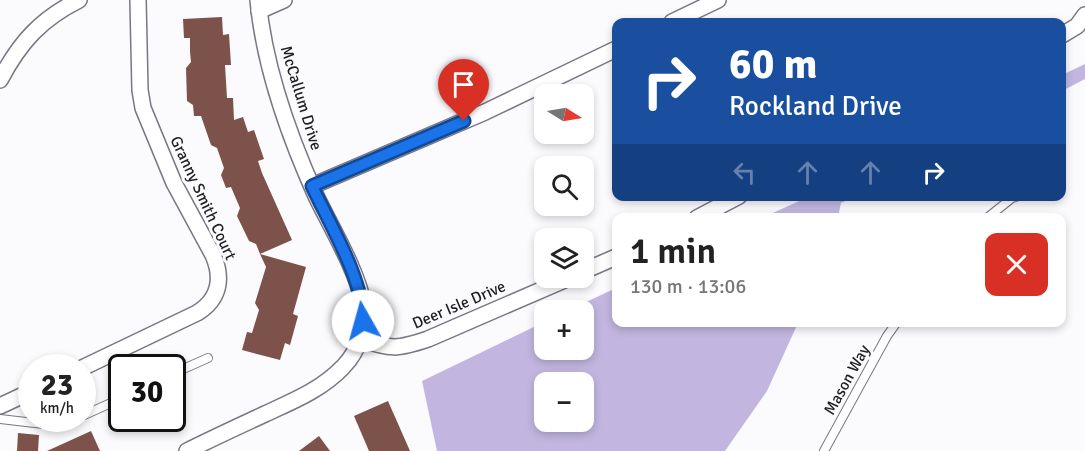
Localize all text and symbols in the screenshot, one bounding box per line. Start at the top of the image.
text: 60 m [729,39,818,90]
icon: right [630,42,708,120]
street label: McCallum Drive [276,43,326,153]
pin [438,59,489,121]
icon: arrive [447,68,480,101]
north arrow [534,84,594,144]
map controls [534,84,594,432]
text: Rockland Drive [729,90,902,123]
street label: Granny Smith Court [166,133,241,264]
button: search [534,156,594,216]
icon: left [728,156,761,189]
icon: ahead [791,156,824,189]
icon: ahead [854,156,887,189]
icon: right [917,156,950,189]
button: layers [534,228,594,288]
text: 1 min [630,229,716,274]
button: close [985,233,1048,296]
text: 130 m · 13:06 [630,274,746,299]
street label: Deer Isle Drive [409,276,509,334]
position arrow [331,289,395,353]
button: + [534,300,594,360]
street label: Mason Way [820,341,875,419]
speed limit sign: 30 [108,354,186,432]
text: 23 [41,367,73,404]
button: − [534,372,594,432]
text: km/h [40,399,74,417]

